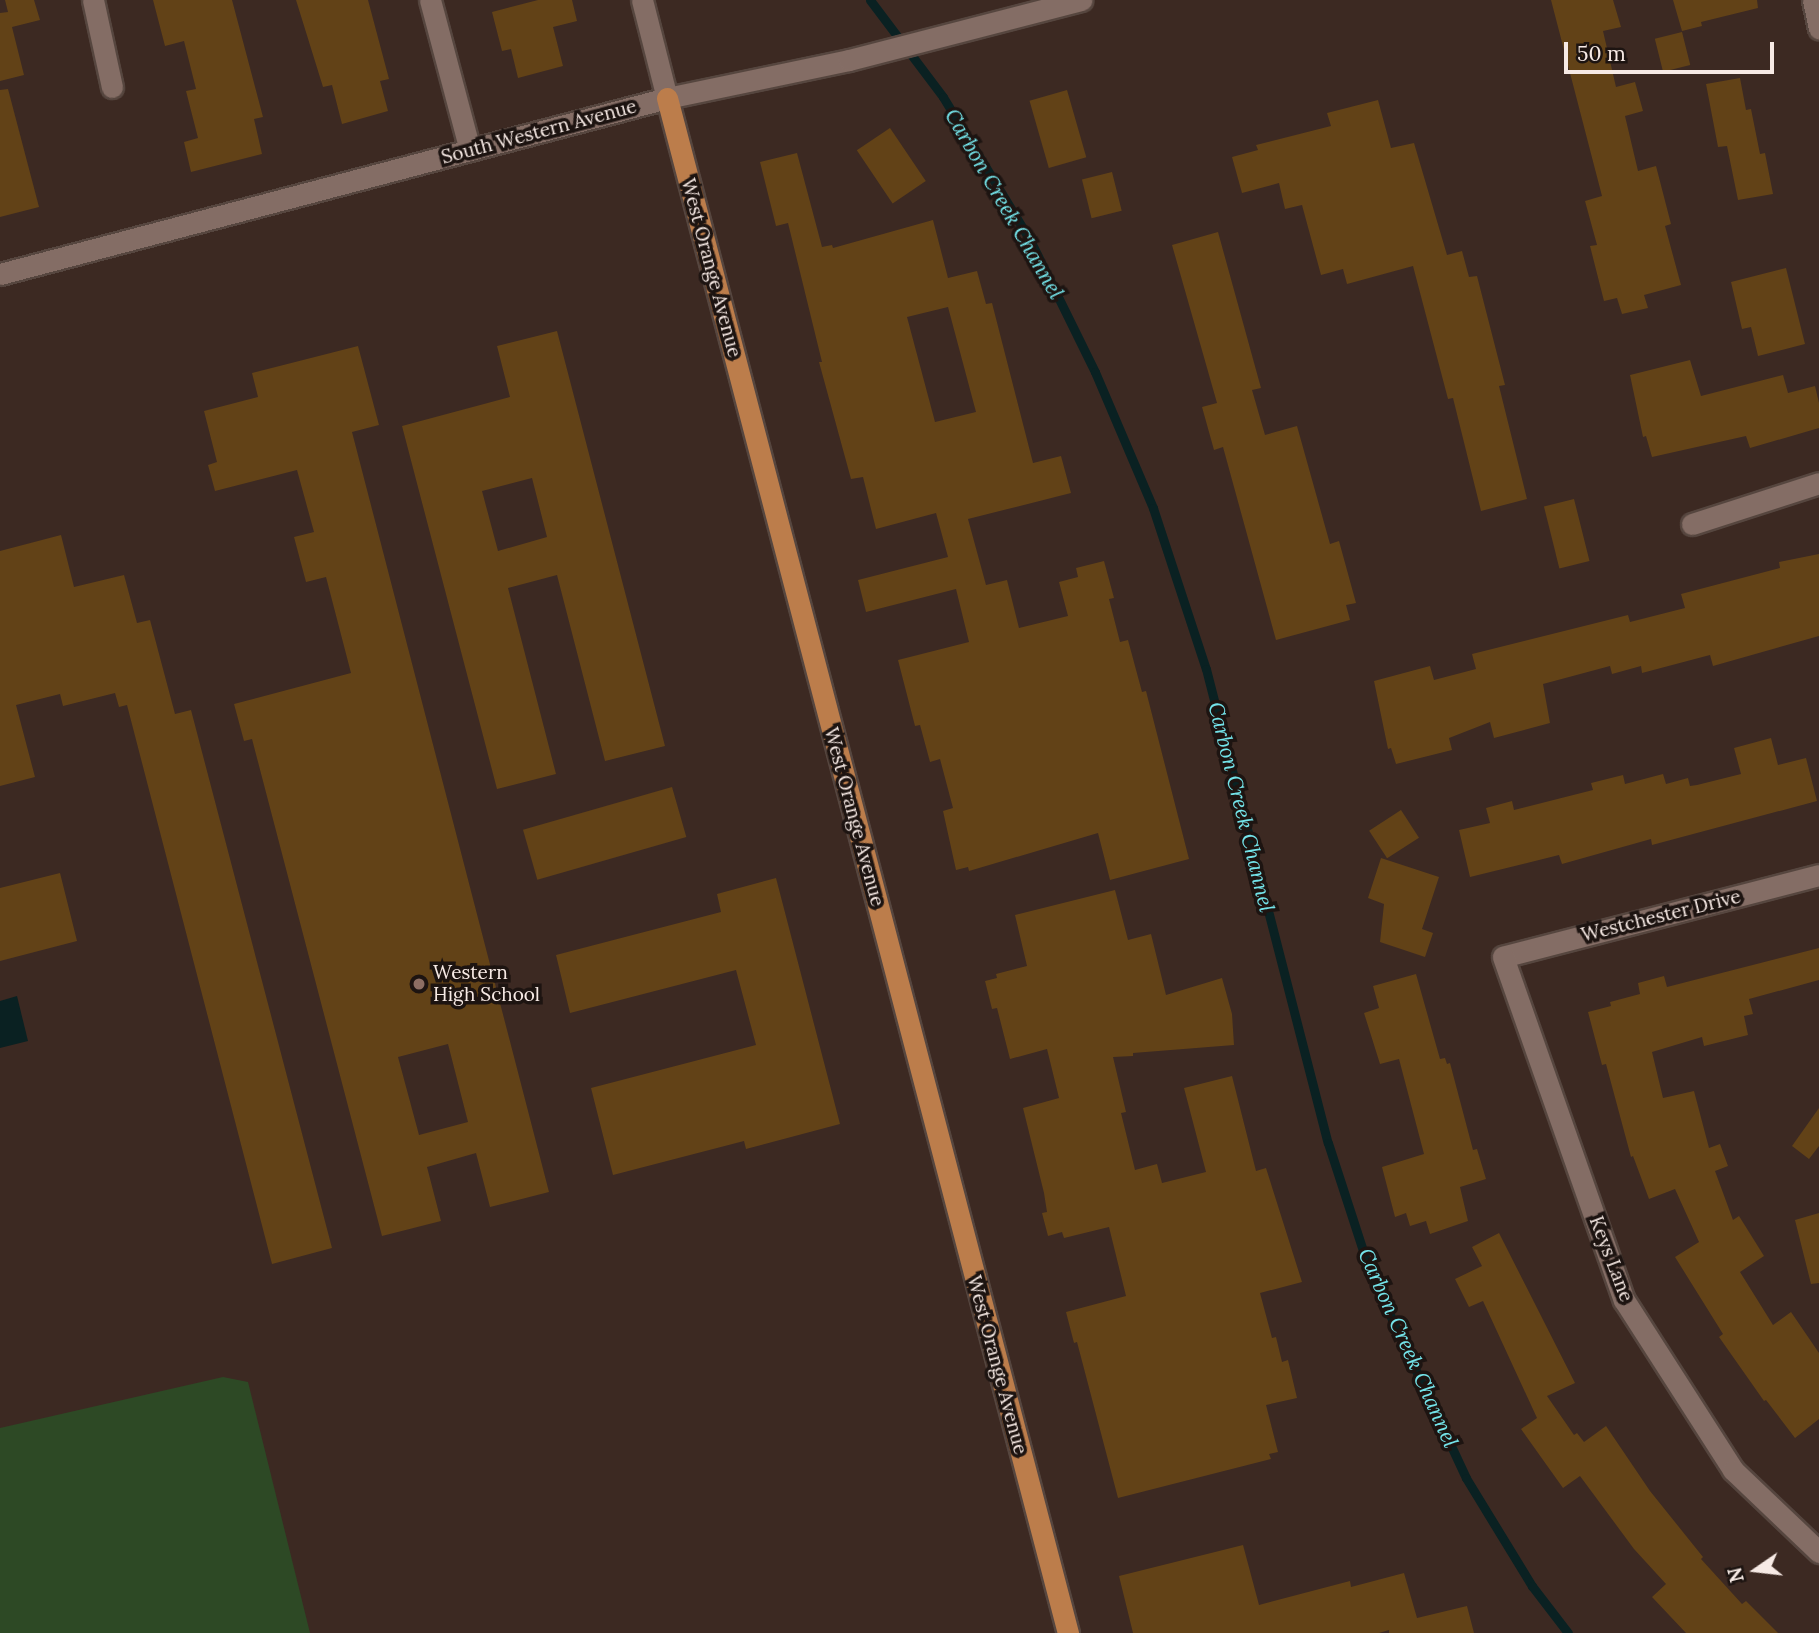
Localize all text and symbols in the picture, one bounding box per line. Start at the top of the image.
scale bar [1567,28,1777,72]
text: 50 m [1577,40,1626,67]
street label: South Western Avenue [439,95,639,169]
water label: Carbon Creek Channel [939,104,1069,304]
street label: West Orange Avenue [676,176,746,360]
water label: Carbon Creek Channel [1203,699,1279,915]
street label: West Orange Avenue [819,725,889,909]
street label: Westchester Drive [1579,885,1743,947]
place label: Western High School [433,962,540,1006]
marker: Western High School [411,976,427,992]
street label: Keys Lane [1584,1213,1638,1305]
water label: Carbon Creek Channel [1353,1244,1463,1452]
street label: West Orange Avenue [962,1273,1032,1457]
north arrow [1721,1535,1791,1605]
text: N [1722,1565,1749,1585]

